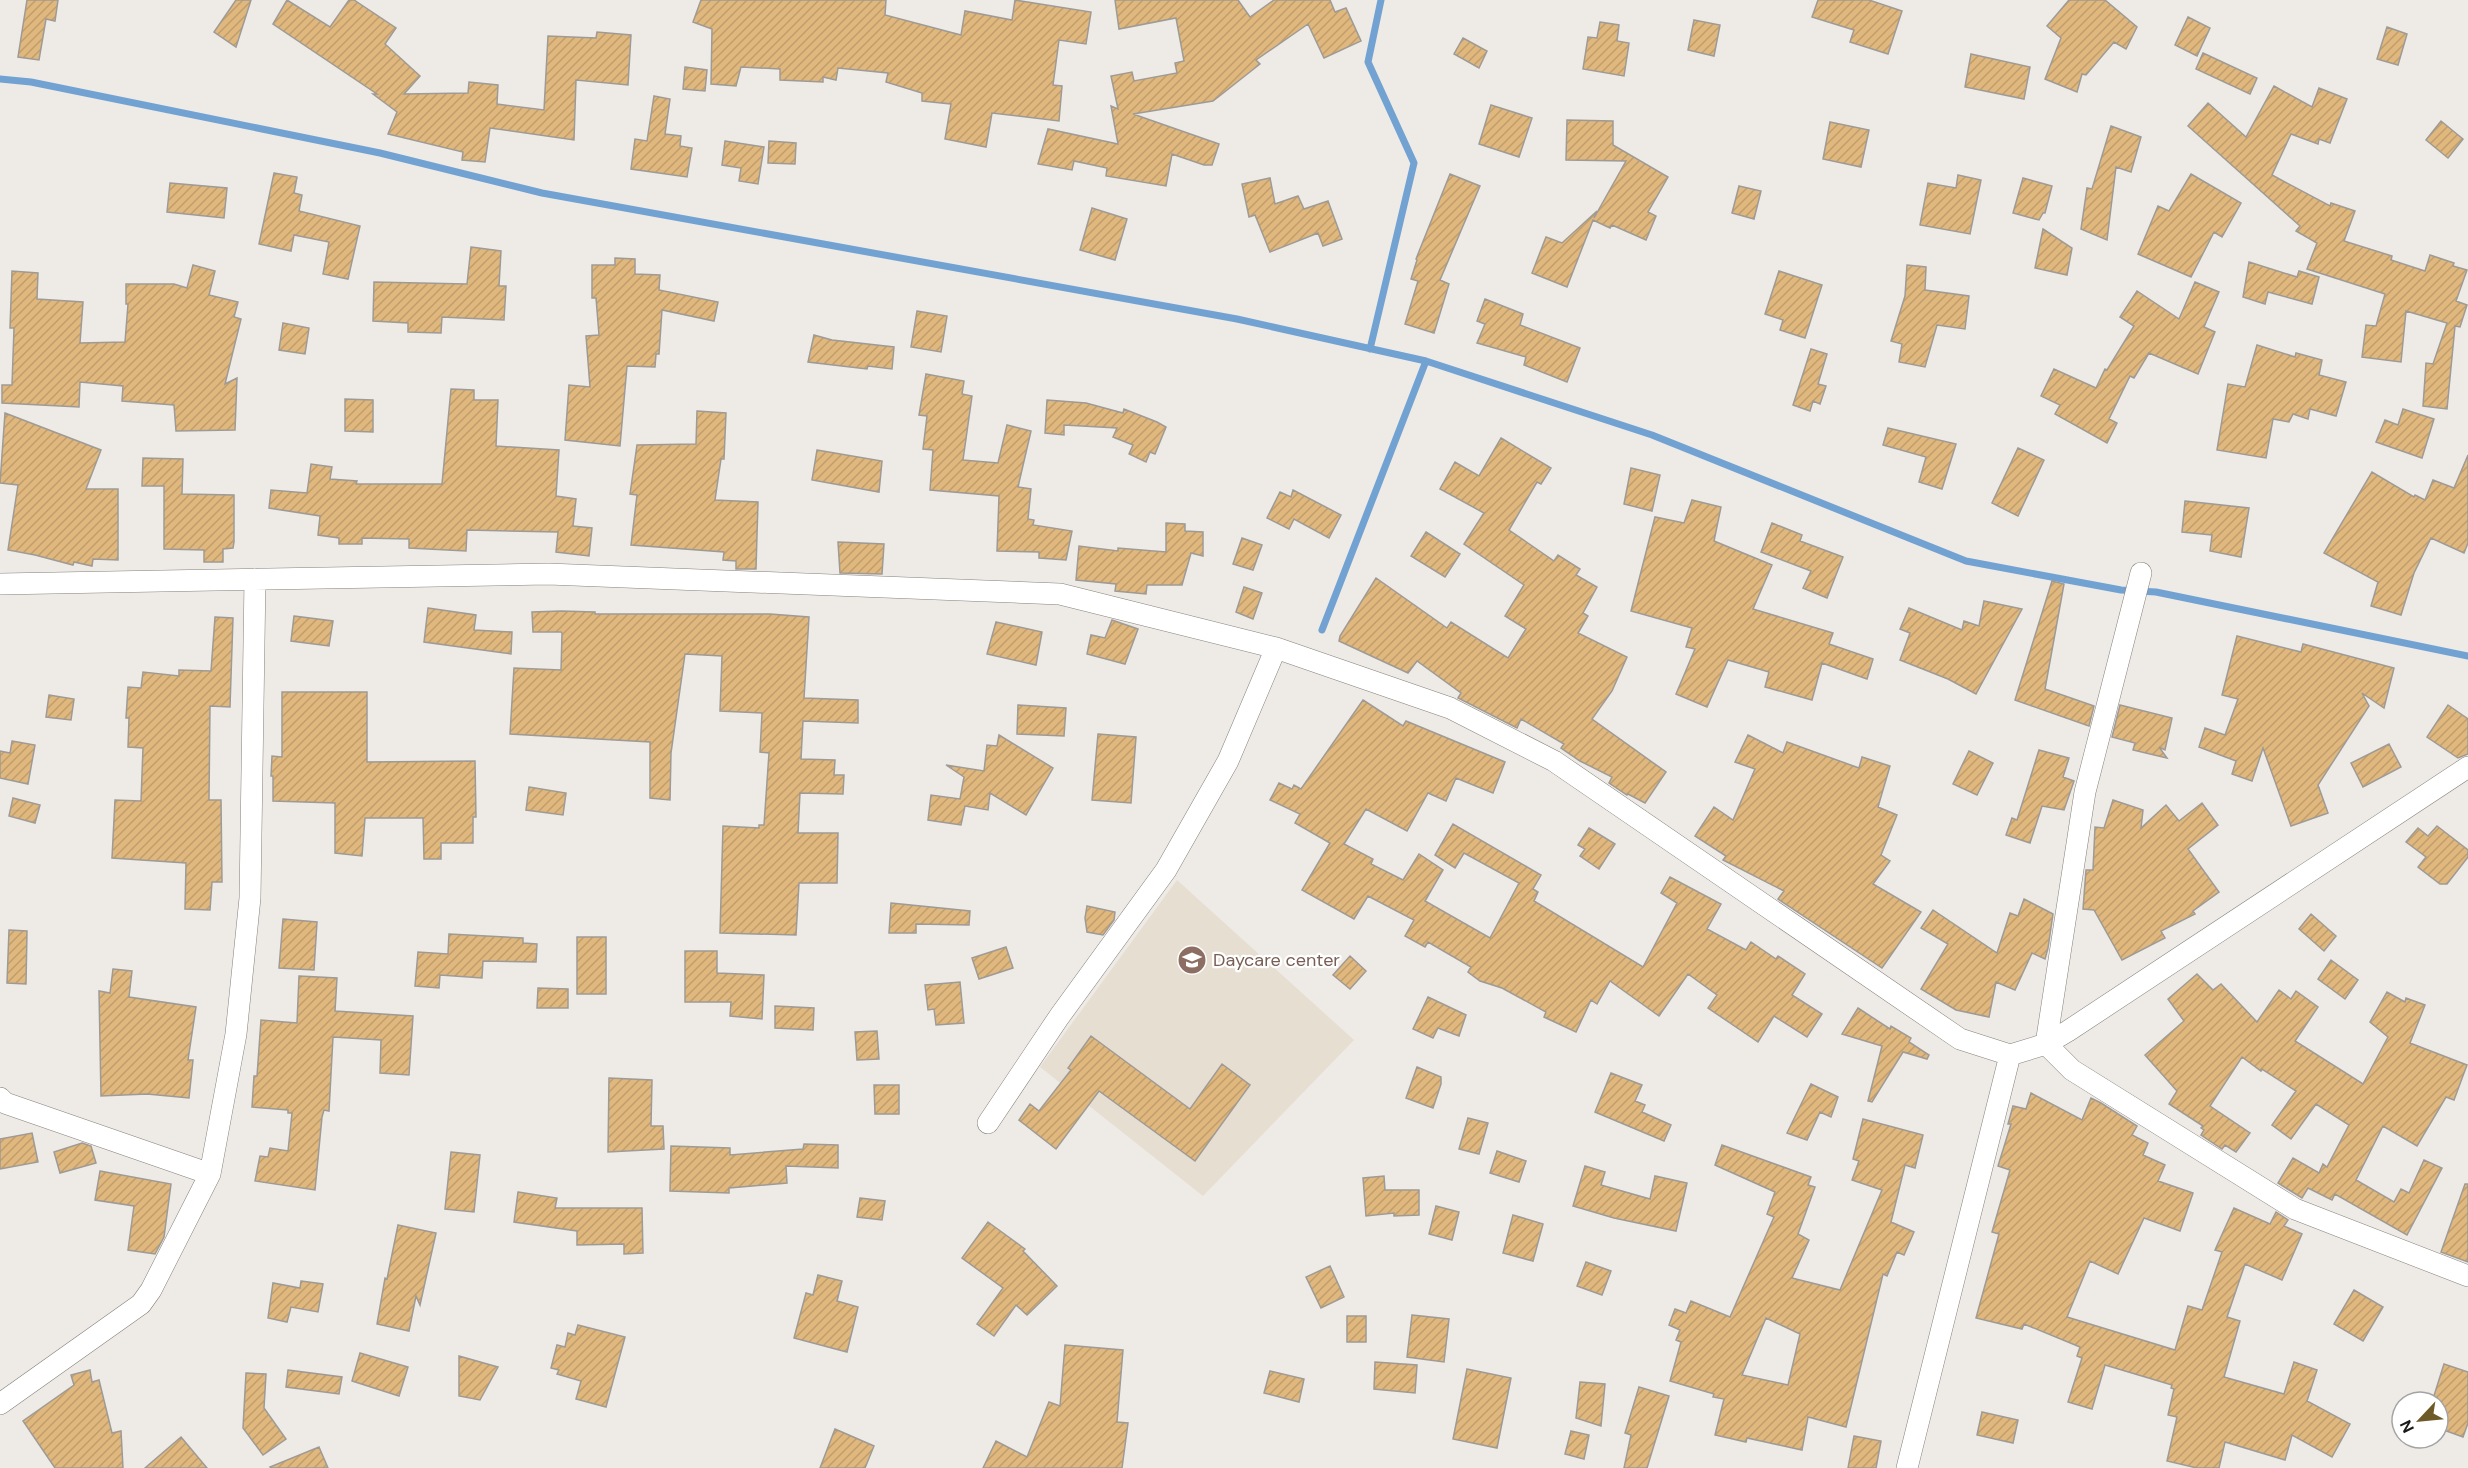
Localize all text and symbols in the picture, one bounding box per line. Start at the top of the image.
school or university icon: Daycare center [1176,944,1208,976]
place label: Daycare center [1213,948,1340,972]
north arrow [2390,1390,2450,1450]
text: N [2395,1417,2419,1436]

